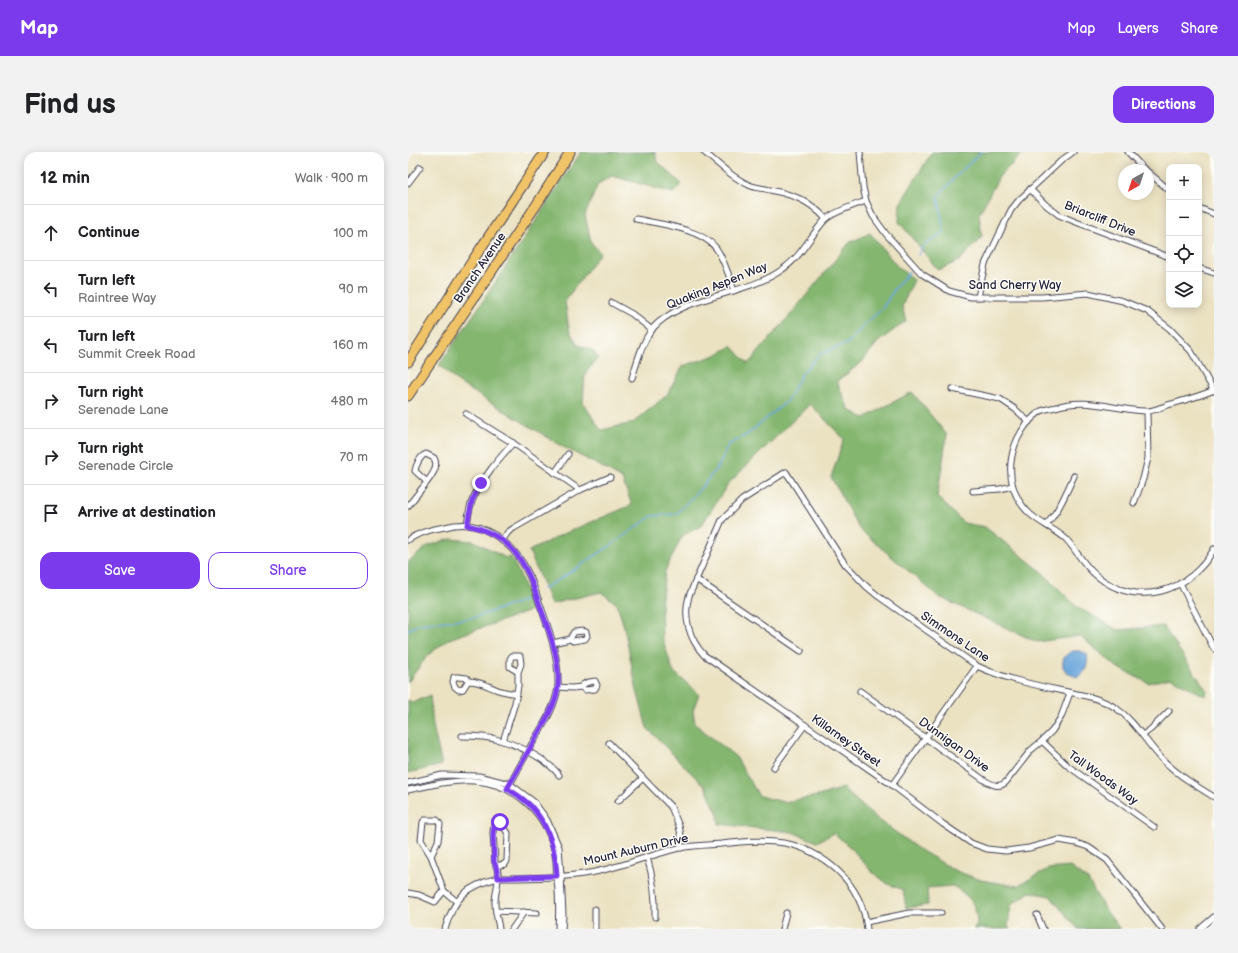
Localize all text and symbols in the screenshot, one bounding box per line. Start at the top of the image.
text: Map [20,17,58,40]
text: Map [1067,20,1095,37]
text: Layers [1117,20,1159,37]
text: Share [1181,20,1218,37]
button: Directions [1113,86,1214,123]
text: Find us [24,88,116,121]
north arrow [1118,164,1154,200]
map controls [1166,164,1202,308]
button: + [1166,164,1202,200]
text: 12 min [40,168,90,188]
text: Walk · 900 m [295,170,368,186]
street label: Briarcliff Drive [1062,198,1138,240]
button: − [1166,200,1202,236]
icon: ahead [40,222,62,244]
text: Continue [78,223,140,242]
text: 100 m [333,225,368,241]
street label: Branch Avenue [451,230,509,306]
button: locate [1166,236,1202,272]
street label: Quaking Aspen Way [664,259,770,313]
text: Turn left [78,271,135,290]
button: layers [1166,272,1202,308]
icon: left [40,278,62,300]
street label: Sand Cherry Way [969,278,1062,293]
text: 90 m [339,281,368,297]
text: Raintree Way [78,290,156,306]
text: Turn left [78,327,135,346]
icon: left [40,334,62,356]
text: 160 m [333,337,368,353]
text: Summit Creek Road [78,346,196,362]
text: Turn right [78,383,143,402]
icon: right [40,390,62,412]
text: 480 m [331,393,368,409]
text: Serenade Lane [78,402,169,418]
text: Turn right [78,439,143,458]
icon: right [40,446,62,468]
text: 70 m [340,449,368,465]
text: Serenade Circle [78,458,173,474]
route end [472,474,490,492]
icon: arrive [40,502,62,524]
text: Arrive at destination [78,503,216,522]
button: Save [40,552,200,589]
button: Share [208,552,368,589]
street label: Simmons Lane [918,608,992,666]
street label: Killarney Street [808,712,884,771]
street label: Dunnigan Drive [916,714,992,776]
street label: Tall Woods Way [1065,748,1141,809]
route start [491,813,509,831]
street label: Mount Auburn Drive [582,831,690,869]

